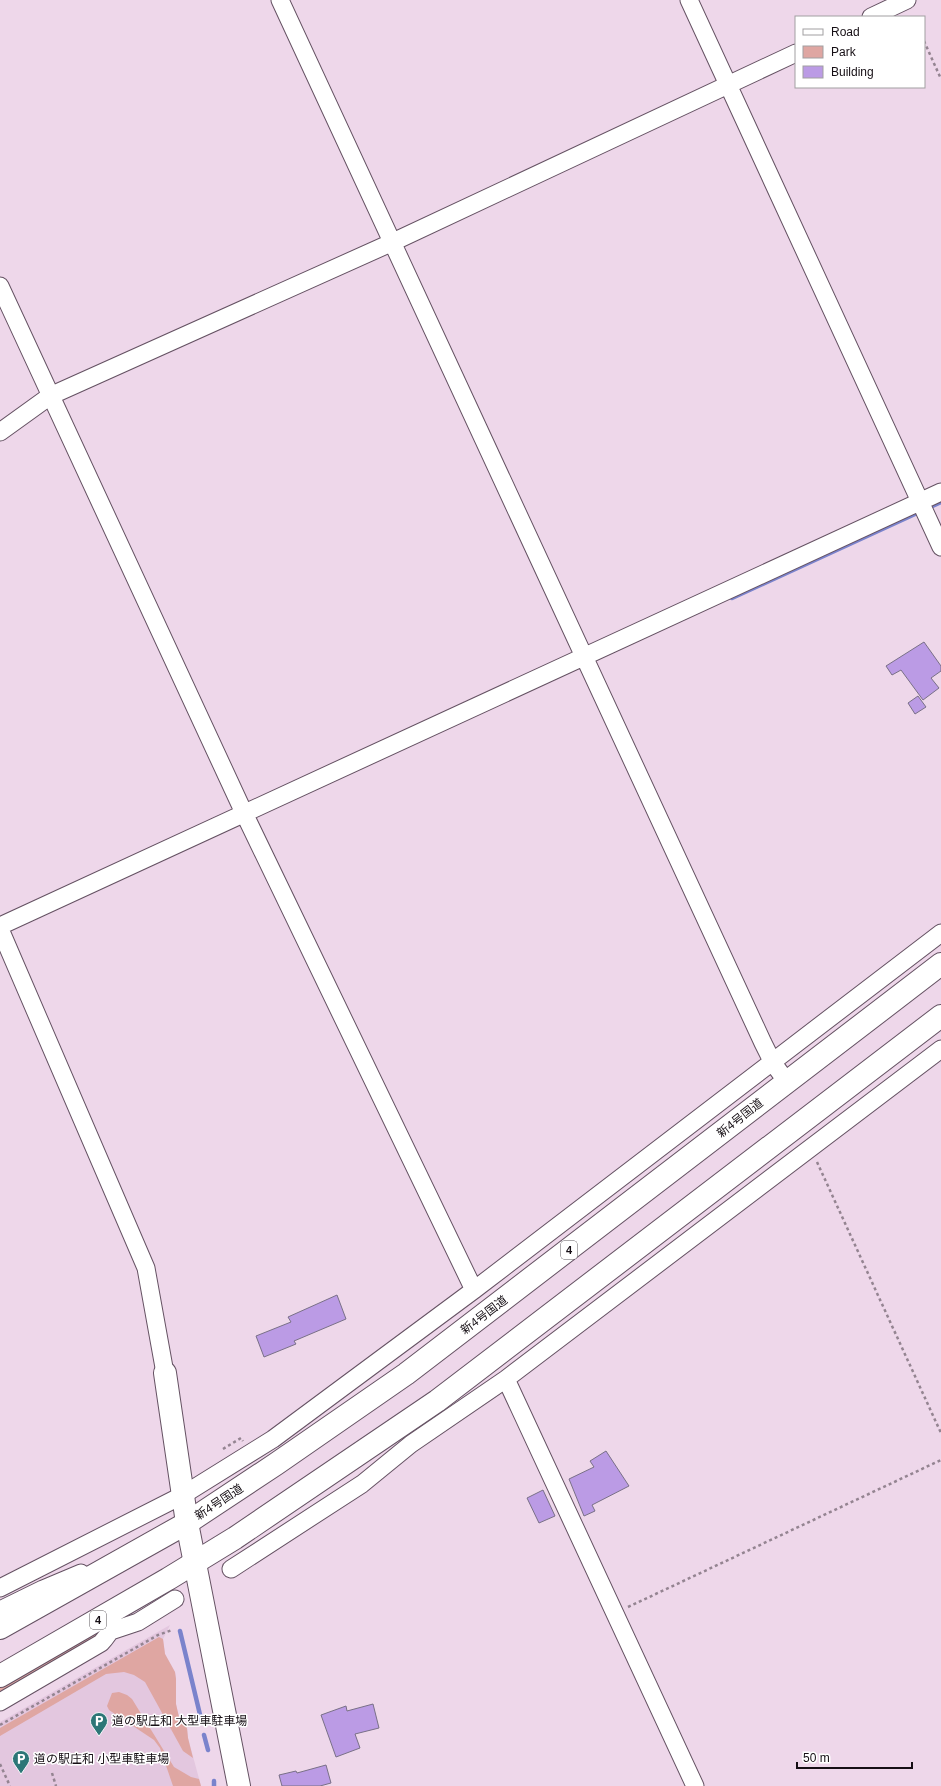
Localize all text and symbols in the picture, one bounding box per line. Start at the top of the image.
legend [795,16,925,88]
text: Road [831,25,860,39]
text: Park [831,45,857,59]
text: Building [831,65,874,79]
street label: 新4号国道 [714,1096,766,1140]
road number: 4 [561,1241,577,1259]
street label: 新4号国道 [458,1293,510,1337]
street label: 新4号国道 [192,1481,246,1523]
road number: 4 [90,1611,106,1629]
parking icon: 道の駅庄和 大型車駐車場 [89,1711,109,1736]
place label: 道の駅庄和 大型車駐車場 [112,1714,247,1728]
scale bar [797,1744,912,1770]
parking icon: 道の駅庄和 小型車駐車場 [11,1749,31,1774]
text: 50 m [803,1751,830,1765]
place label: 道の駅庄和 小型車駐車場 [34,1752,169,1766]

